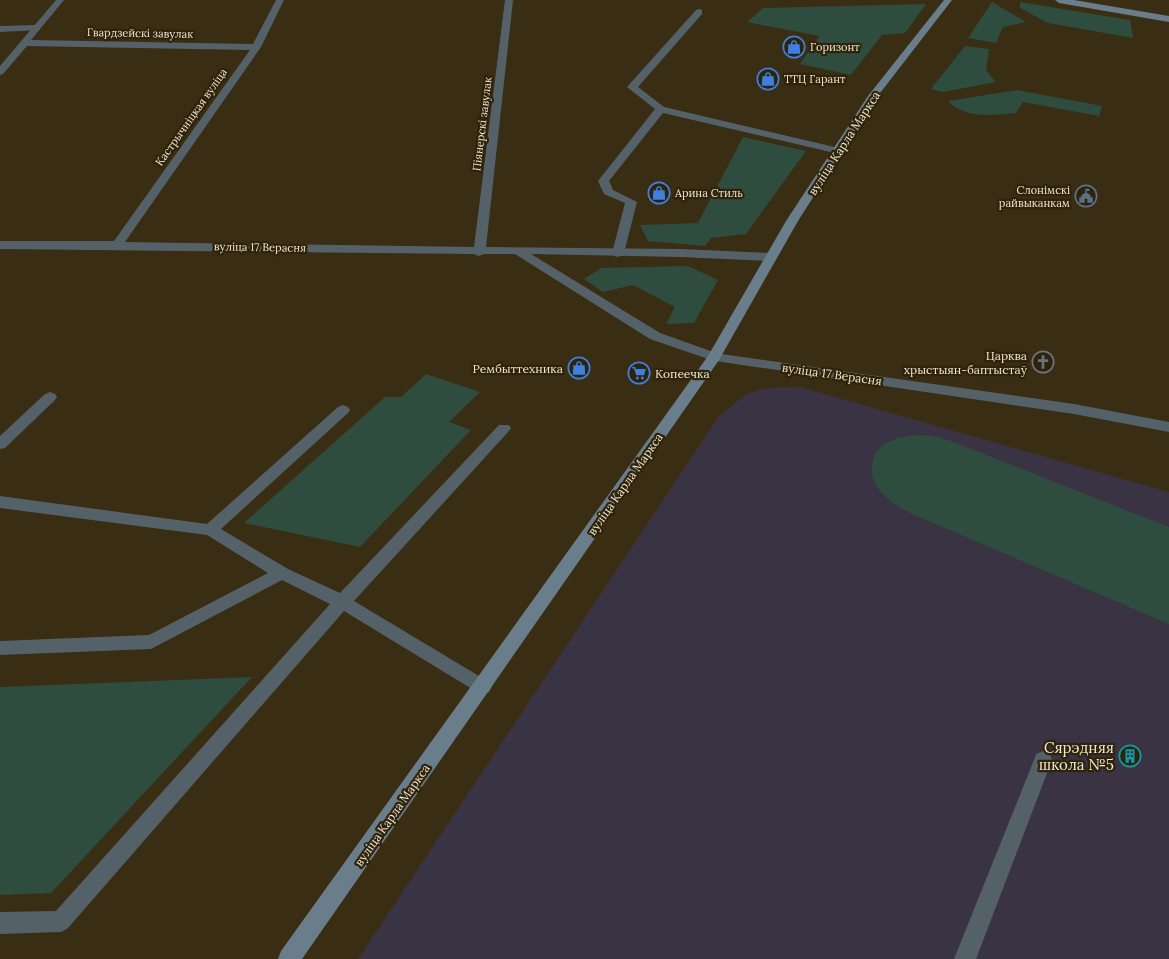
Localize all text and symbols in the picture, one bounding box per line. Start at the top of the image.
street label: Гвардзейскі завулак [87,25,193,41]
shop icon: Горизонт [782,35,806,59]
place label: Горизонт [810,40,860,54]
street label: Кастрычніцкая вуліца [152,65,230,169]
shop icon: ТТЦ Гарант [756,67,780,91]
place label: ТТЦ Гарант [784,72,846,86]
street label: Піянерскі завулак [469,76,495,172]
street label: вуліца Карла Маркса [805,88,883,198]
shop icon: Арина Стиль [647,181,671,205]
place label: Слонімскі райвыканкам [999,183,1070,210]
public building icon: Слонімскі райвыканкам [1074,184,1098,208]
place label: Арина Стиль [674,186,743,200]
street label: вуліца 17 Верасня [214,239,306,255]
place label: Царква хрыстыян-баптыстаў [904,348,1028,377]
church icon: Царква хрыстыян-баптыстаў [1031,350,1055,374]
shop icon: Рембыттехника [567,356,591,380]
street label: вуліца 17 Верасня [781,360,883,388]
place label: Рембыттехника [473,361,563,376]
supermarket icon: Копеечка [627,361,651,385]
place label: Копеечка [655,366,710,381]
street label: вуліца Карла Маркса [584,430,666,538]
place label: Сярэдняя школа №5 [1039,738,1114,774]
building icon: Сярэдняя школа №5 [1118,744,1142,768]
street label: вуліца Карла Маркса [351,761,433,869]

